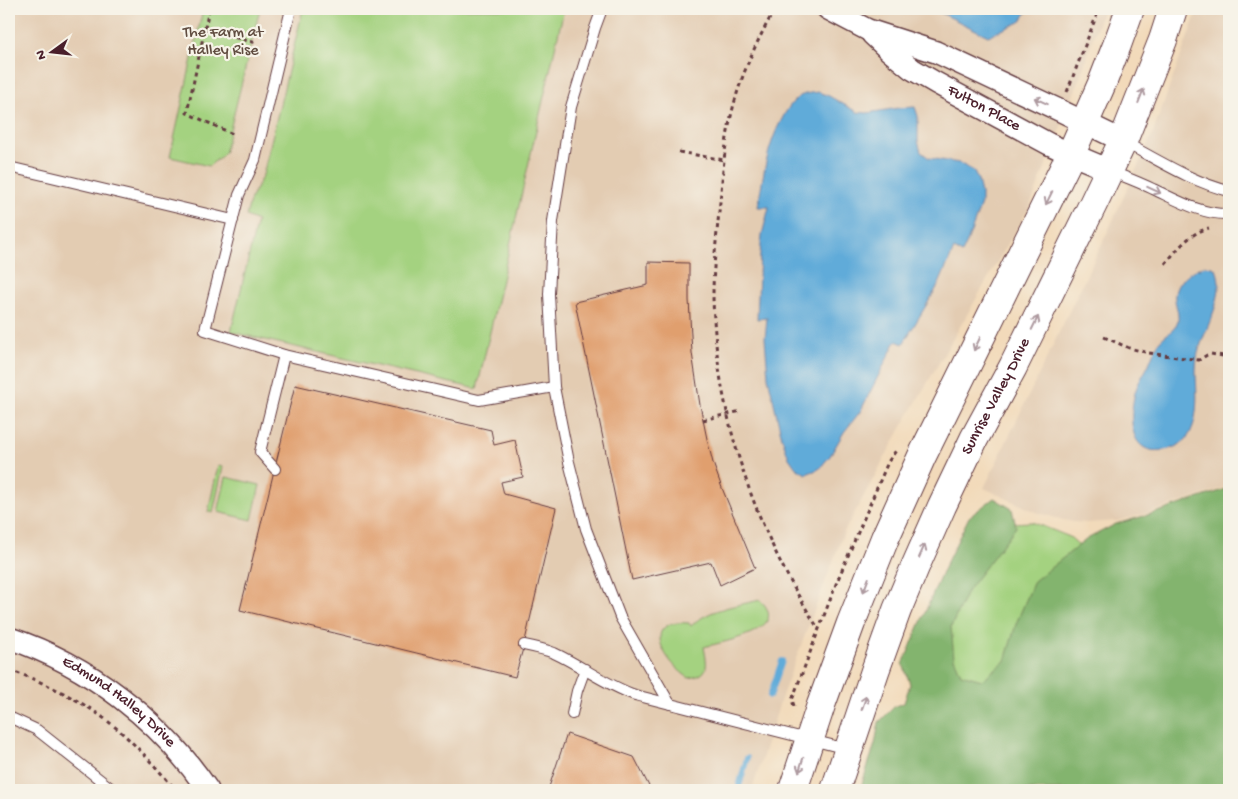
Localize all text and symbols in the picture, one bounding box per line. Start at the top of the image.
park label: The Farm at Halley Rise [182,24,265,61]
north arrow [28,28,78,78]
text: N [32,48,51,61]
street label: Fulton Place [943,81,1024,136]
one-way arrow [1137,89,1146,104]
one-way arrow [1034,96,1049,105]
one-way arrow [1146,185,1161,195]
one-way arrow [1043,190,1053,205]
one-way arrow [1031,316,1040,331]
street label: Sunrise Valley Drive [958,334,1035,458]
one-way arrow [972,336,981,351]
one-way arrow [917,544,927,559]
one-way arrow [861,577,870,592]
street label: Edmund Halley Drive [58,652,180,752]
one-way arrow [860,695,870,711]
one-way arrow [796,757,806,773]

